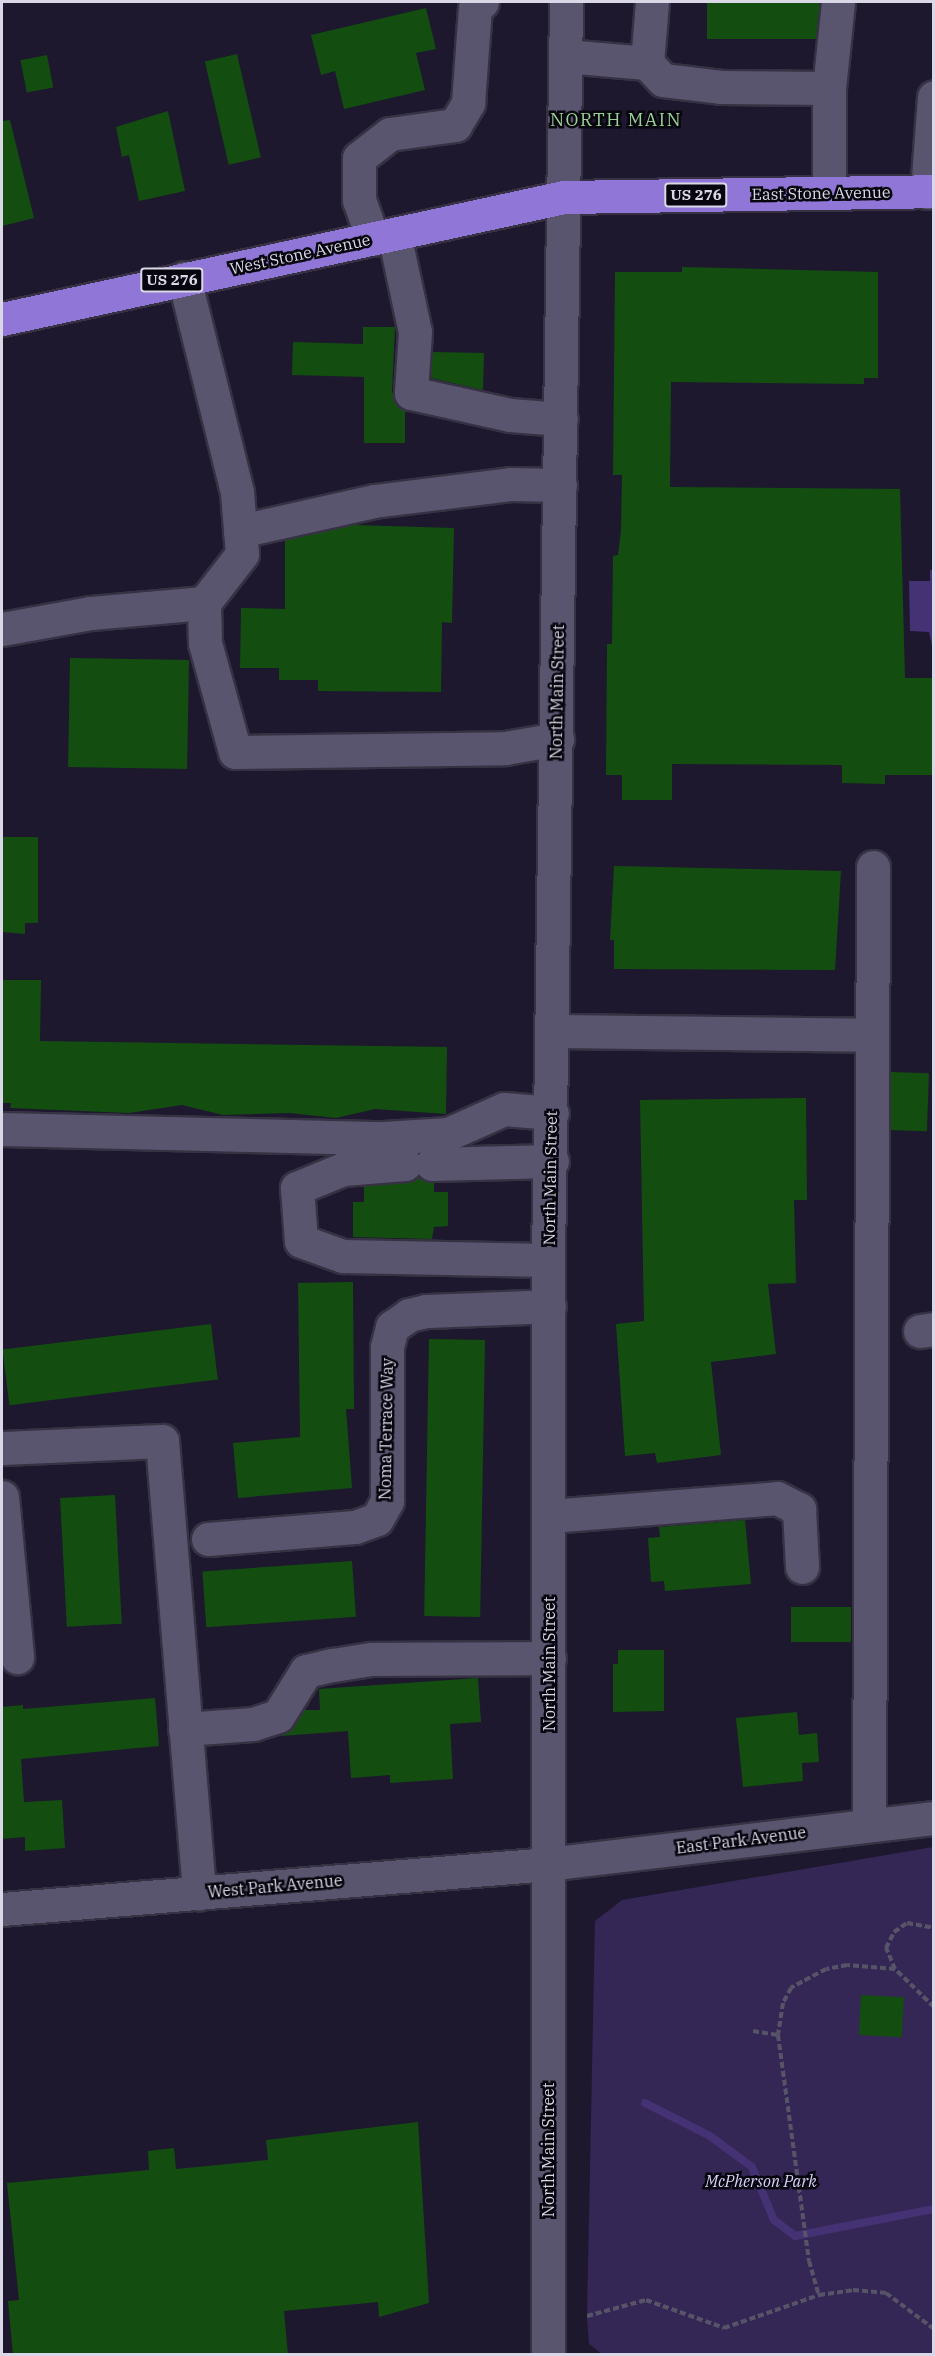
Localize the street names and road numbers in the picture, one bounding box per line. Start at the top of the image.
street label: East Stone Avenue [751,182,891,204]
road number: US 276 [663,183,729,207]
street label: West Stone Avenue [228,230,372,278]
road number: US 276 [139,268,205,292]
street label: North Main Street [546,625,568,759]
street label: North Main Street [539,1111,561,1245]
street label: Noma Terrace Way [375,1358,397,1500]
street label: North Main Street [539,1597,559,1731]
street label: East Park Avenue [675,1822,807,1858]
street label: West Park Avenue [207,1871,343,1901]
street label: North Main Street [538,2083,558,2217]

